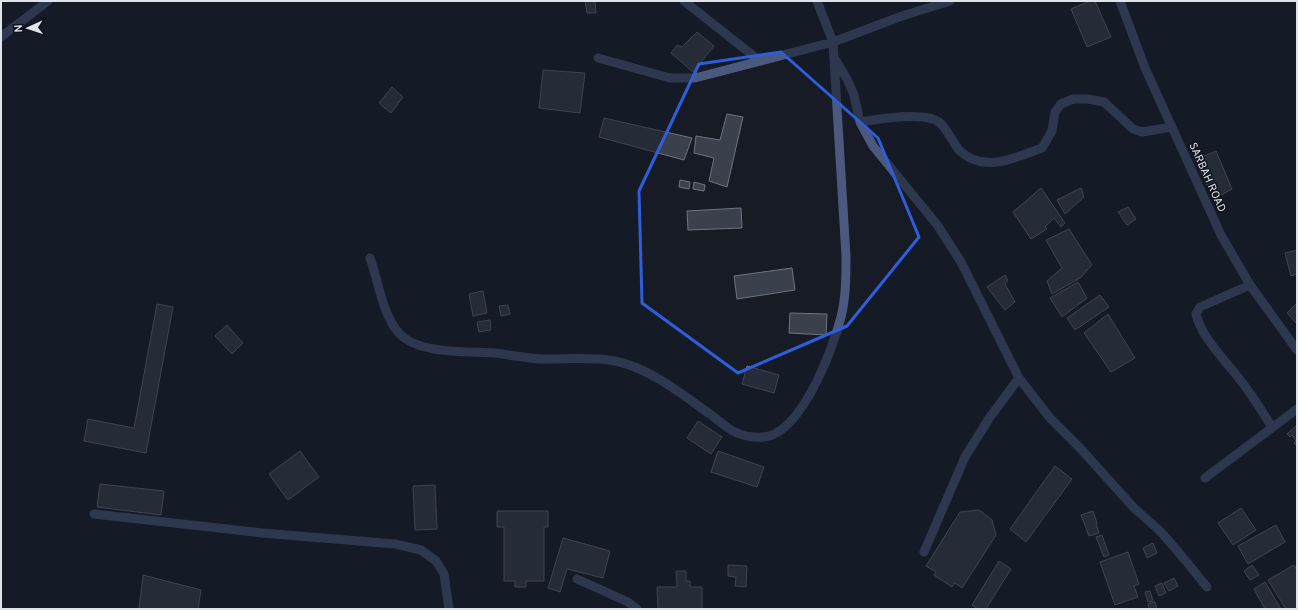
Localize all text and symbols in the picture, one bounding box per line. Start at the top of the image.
north arrow [8,8,48,48]
text: N [12,24,26,33]
street label: SARBAH ROAD [1185,140,1229,214]

